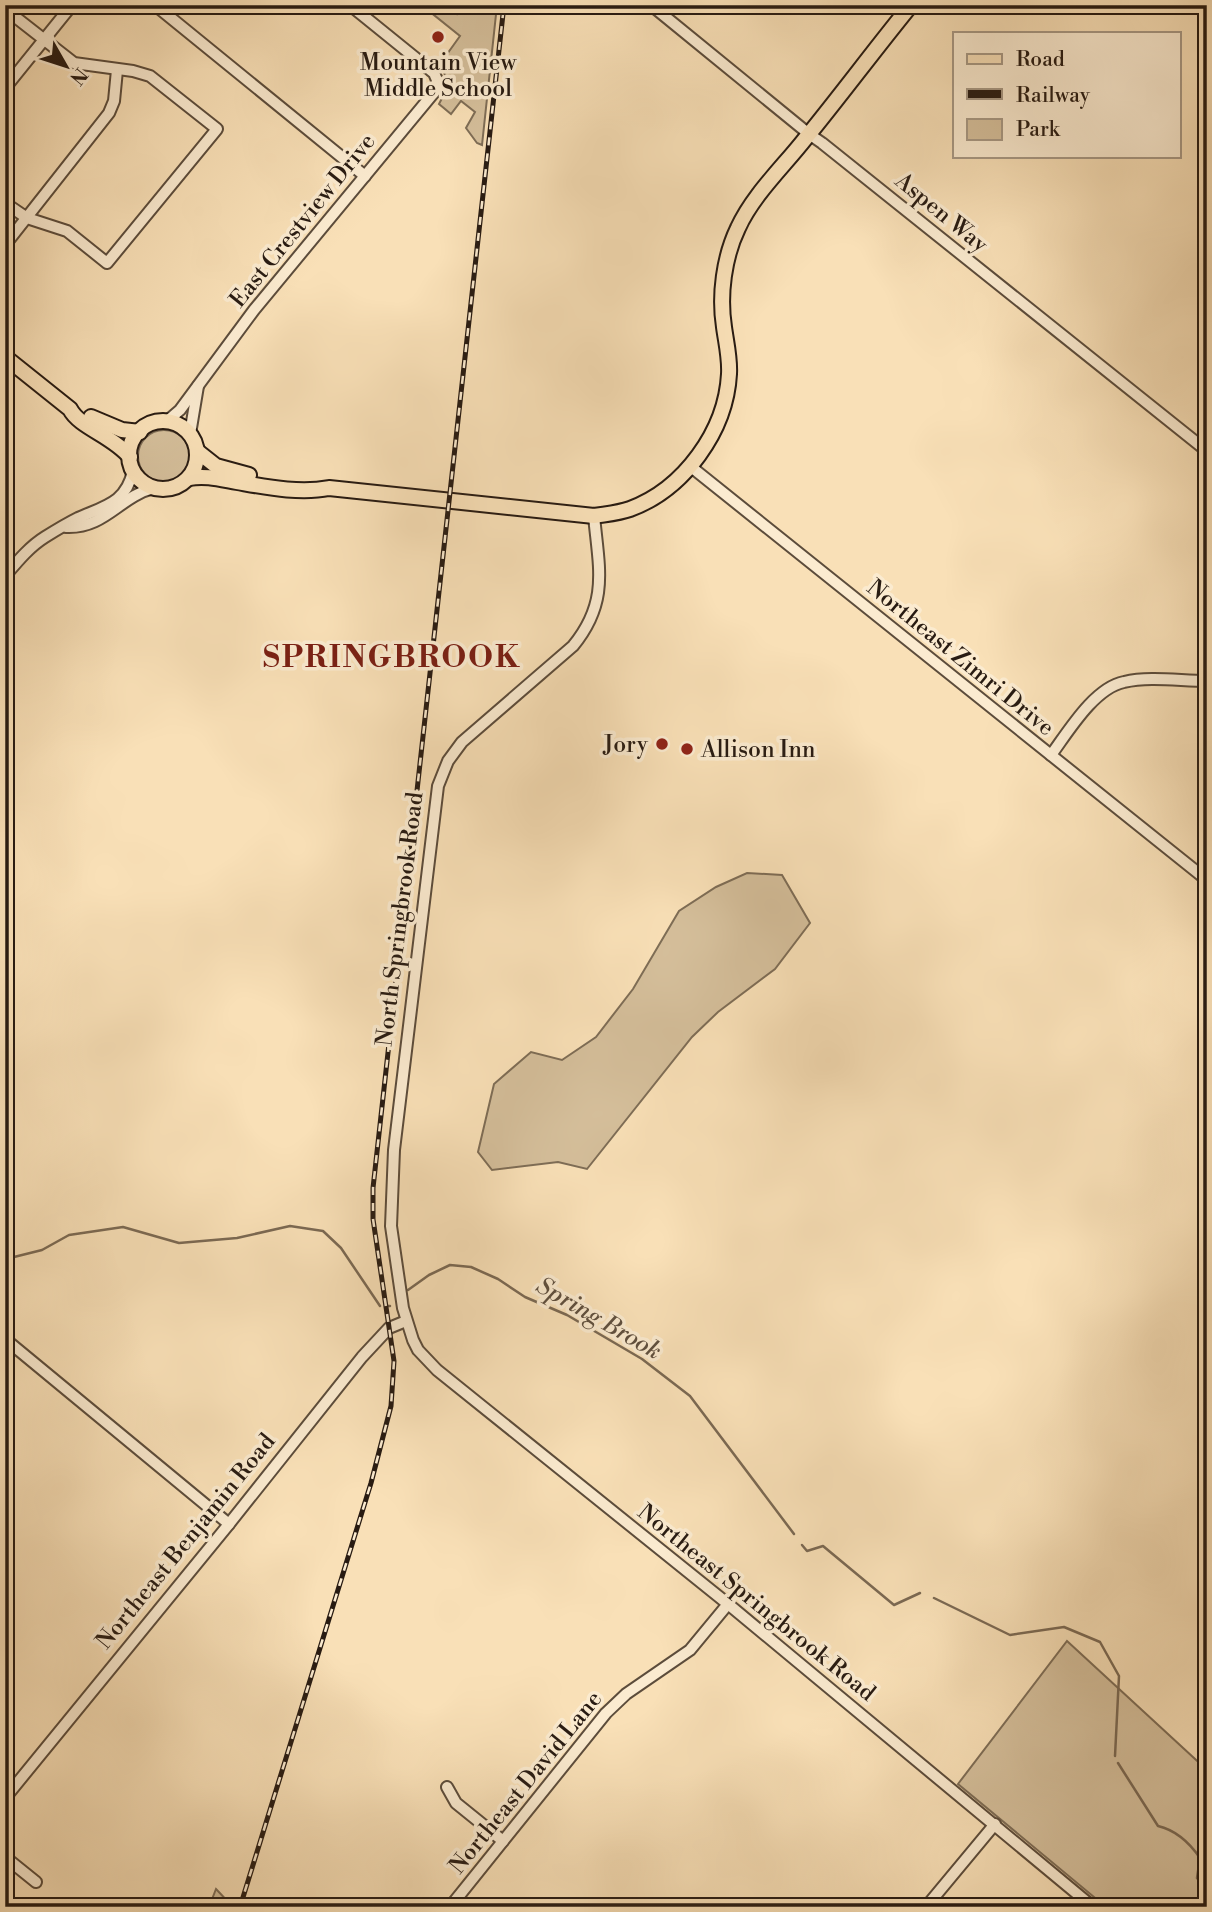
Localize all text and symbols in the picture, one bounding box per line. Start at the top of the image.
marker: Mountain View Middle School [430,29,446,45]
north arrow [32,32,102,102]
legend [953,32,1180,158]
text: Road [1016,47,1065,73]
place label: Mountain View Middle School [360,49,517,103]
text: N [64,63,92,89]
text: Railway [1016,83,1091,109]
text: Park [1016,117,1061,143]
street label: East Crestview Drive [224,128,382,313]
street label: Aspen Way [889,166,994,259]
street label: Northeast Zimri Drive [861,574,1060,742]
district label: SPRINGBROOK [263,639,521,677]
place label: Jory [602,731,649,759]
marker: Jory [654,736,670,752]
place label: Allison Inn [700,736,816,764]
marker: Allison Inn [679,741,695,757]
street label: North Springbrook Road [370,790,429,1048]
water label: Spring Brook [530,1271,667,1367]
street label: Northeast Benjamin Road [90,1428,281,1655]
street label: Northeast Springbrook Road [632,1498,881,1707]
street label: Northeast David Lane [443,1686,608,1880]

